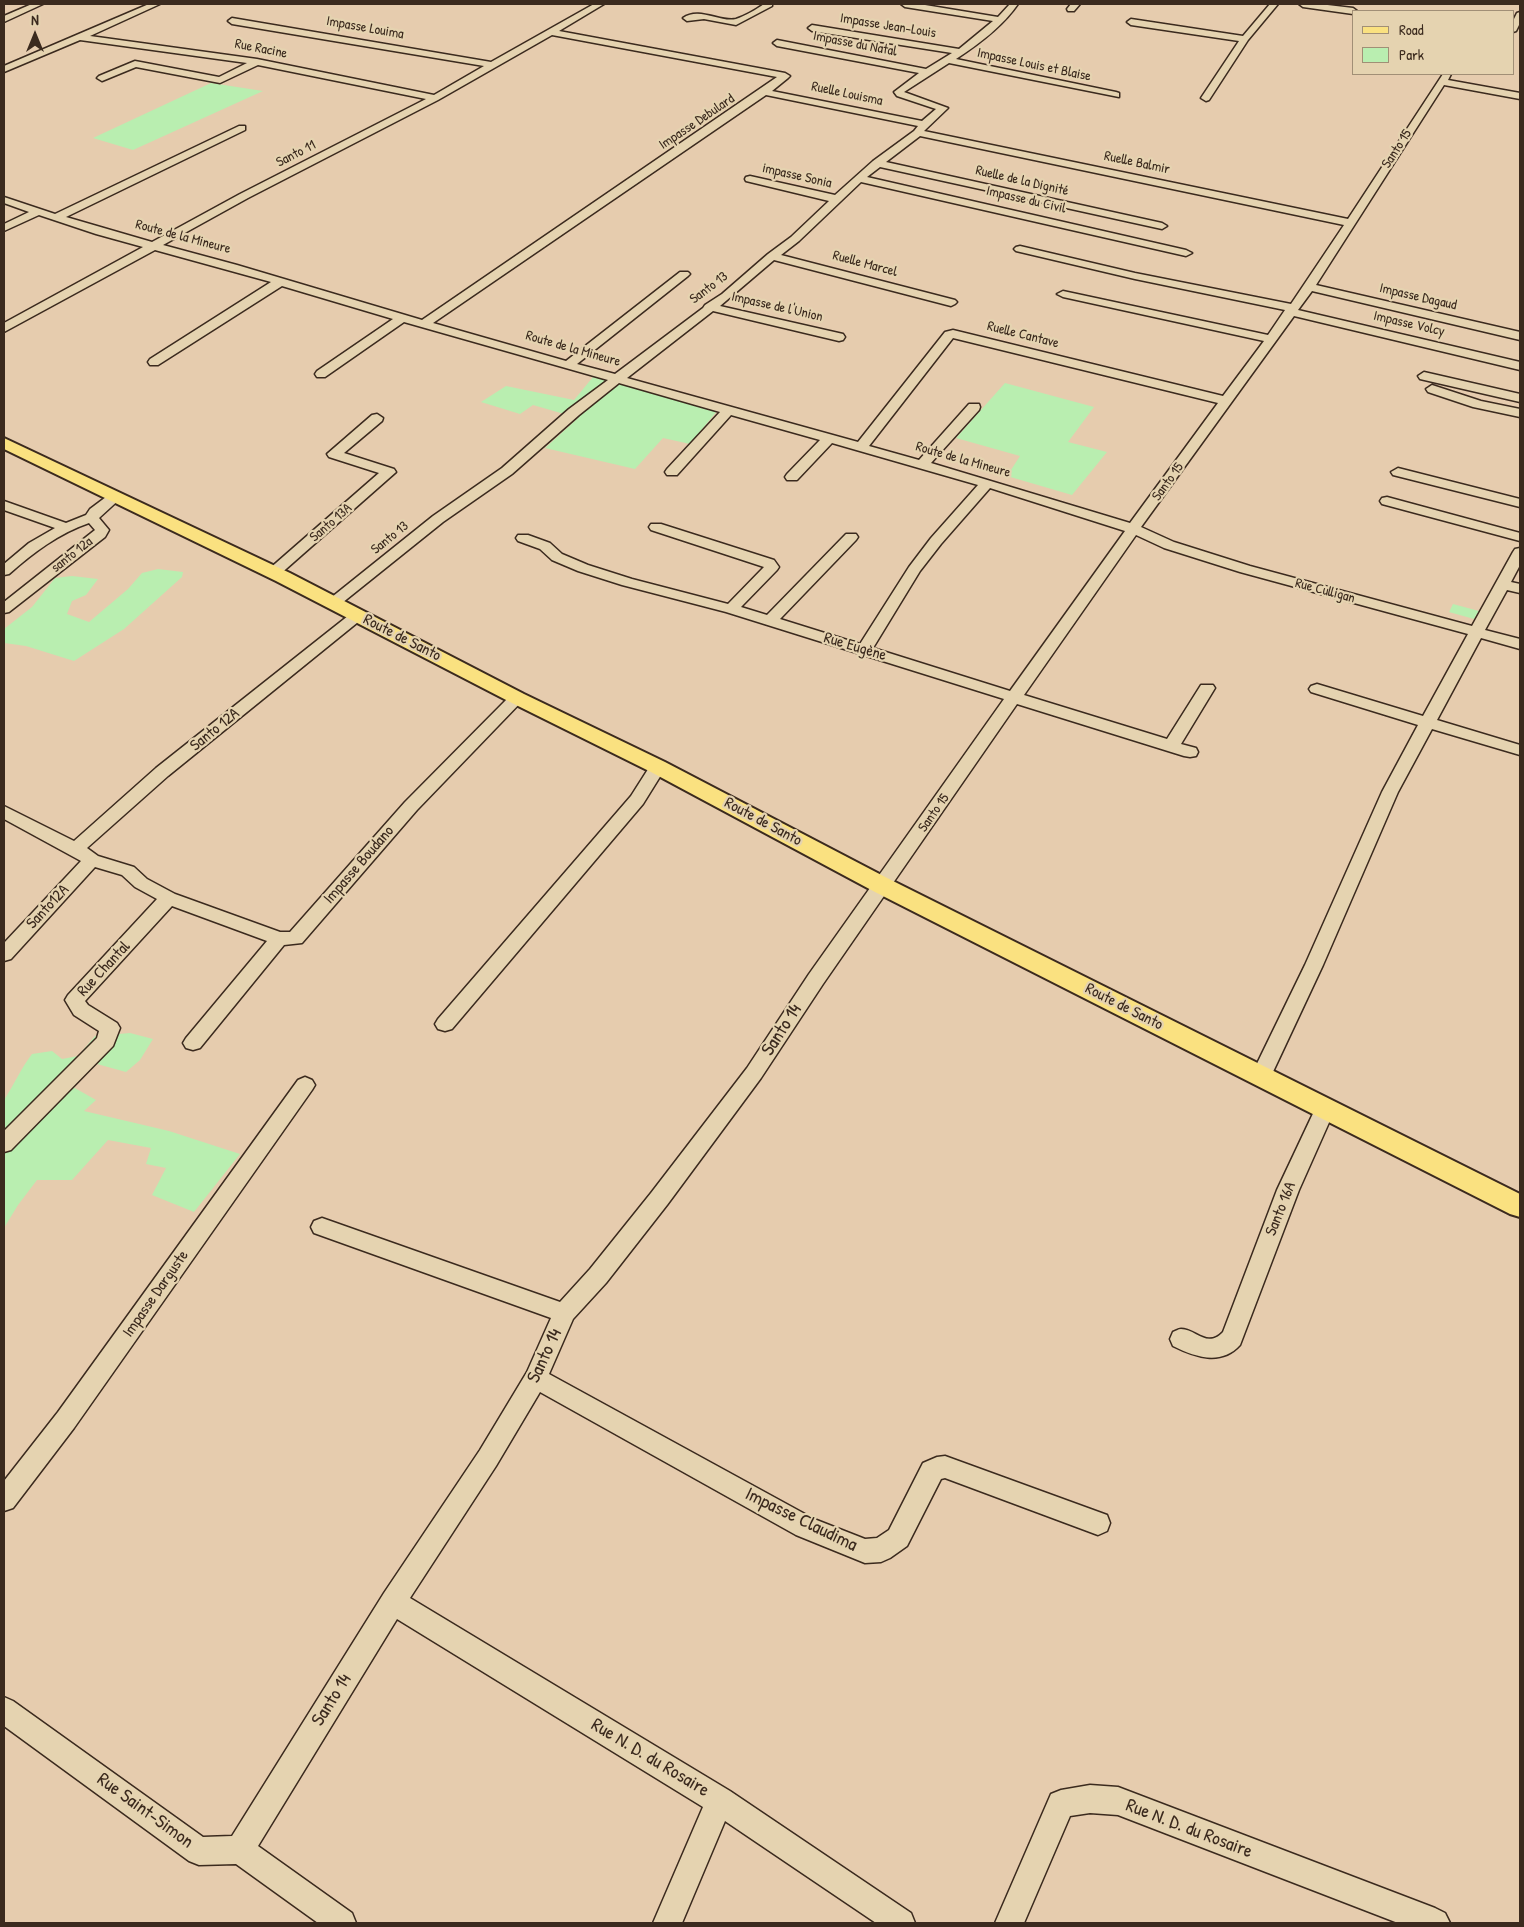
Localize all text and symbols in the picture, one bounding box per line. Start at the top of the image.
north arrow [10,10,60,60]
text: N [31,10,39,29]
street label: Impasse Jean-Louis [839,10,937,42]
legend [1352,10,1514,75]
street label: Impasse Louima [325,13,405,43]
text: Road [1399,19,1424,40]
street label: Impasse du Natal [812,28,898,60]
street label: Rue Racine [233,36,289,62]
text: Park [1399,44,1424,65]
street label: Impasse Louis et Blaise [975,45,1093,85]
street label: Ruelle Louisma [810,78,884,110]
street label: Impasse Debulard [656,91,738,153]
street label: Santo 15 [1378,126,1416,172]
street label: Santo 11 [273,137,319,171]
street label: Ruelle Balmir [1103,148,1171,178]
street label: impasse Sonia [761,160,833,192]
street label: Ruelle de la Dignité [974,162,1070,200]
street label: Impasse du Civil [984,183,1068,217]
street label: Route de la Mineure [134,216,232,258]
street label: Ruelle Marcel [831,247,899,281]
street label: Santo 13 [687,268,731,308]
street label: Impasse Dagaud [1378,280,1458,314]
street label: Impasse de l'Union [730,288,824,326]
street label: Impasse Volcy [1372,308,1446,340]
street label: Ruelle Cantave [985,318,1061,352]
street label: Route de la Mineure [524,327,622,371]
street label: Route de la Mineure [914,438,1012,482]
street label: Santo 15 [1149,460,1187,504]
street label: Santo 13A [307,500,355,546]
street label: Santo 13 [368,518,412,558]
street label: santo 12a [48,534,96,576]
street label: Rue Culligan [1293,575,1357,607]
street label: Route de Santo [360,610,444,666]
street label: Rue Eugène [821,628,889,666]
street label: Santo 12A [187,704,243,756]
street label: Santo 15 [915,791,953,835]
street label: Route de Santo [721,794,805,850]
street label: Impasse Boudano [320,822,398,908]
street label: Santo12A [23,881,73,933]
street label: Rue Chantal [74,937,134,1001]
street label: Route de Santo [1082,979,1166,1035]
street label: Santo 14 [757,1000,807,1060]
street label: Santo 16A [1262,1179,1300,1239]
street label: Impasse Darguste [119,1247,193,1341]
street label: Santo 14 [523,1325,567,1387]
street label: Impasse Claudima [741,1483,861,1557]
street label: Santo 14 [307,1670,357,1730]
street label: Rue N. D. du Rosaire [587,1714,713,1802]
street label: Rue Saint-Simon [92,1768,198,1854]
street label: Rue N. D. du Rosaire [1122,1794,1256,1864]

